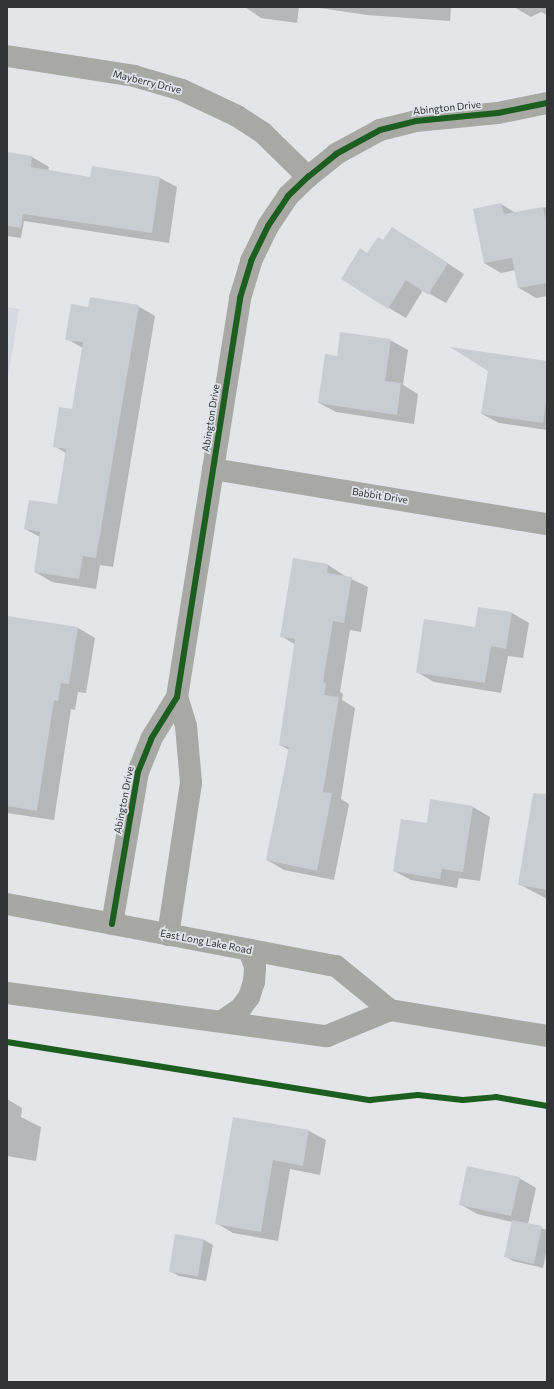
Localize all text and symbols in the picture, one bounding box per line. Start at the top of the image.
street label: Mayberry Drive [111,68,183,96]
street label: Abington Drive [412,98,482,118]
street label: Abington Drive [200,383,222,453]
street label: Babbit Drive [351,486,409,506]
street label: Abington Drive [112,765,136,835]
street label: East Long Lake Road [159,927,253,957]

